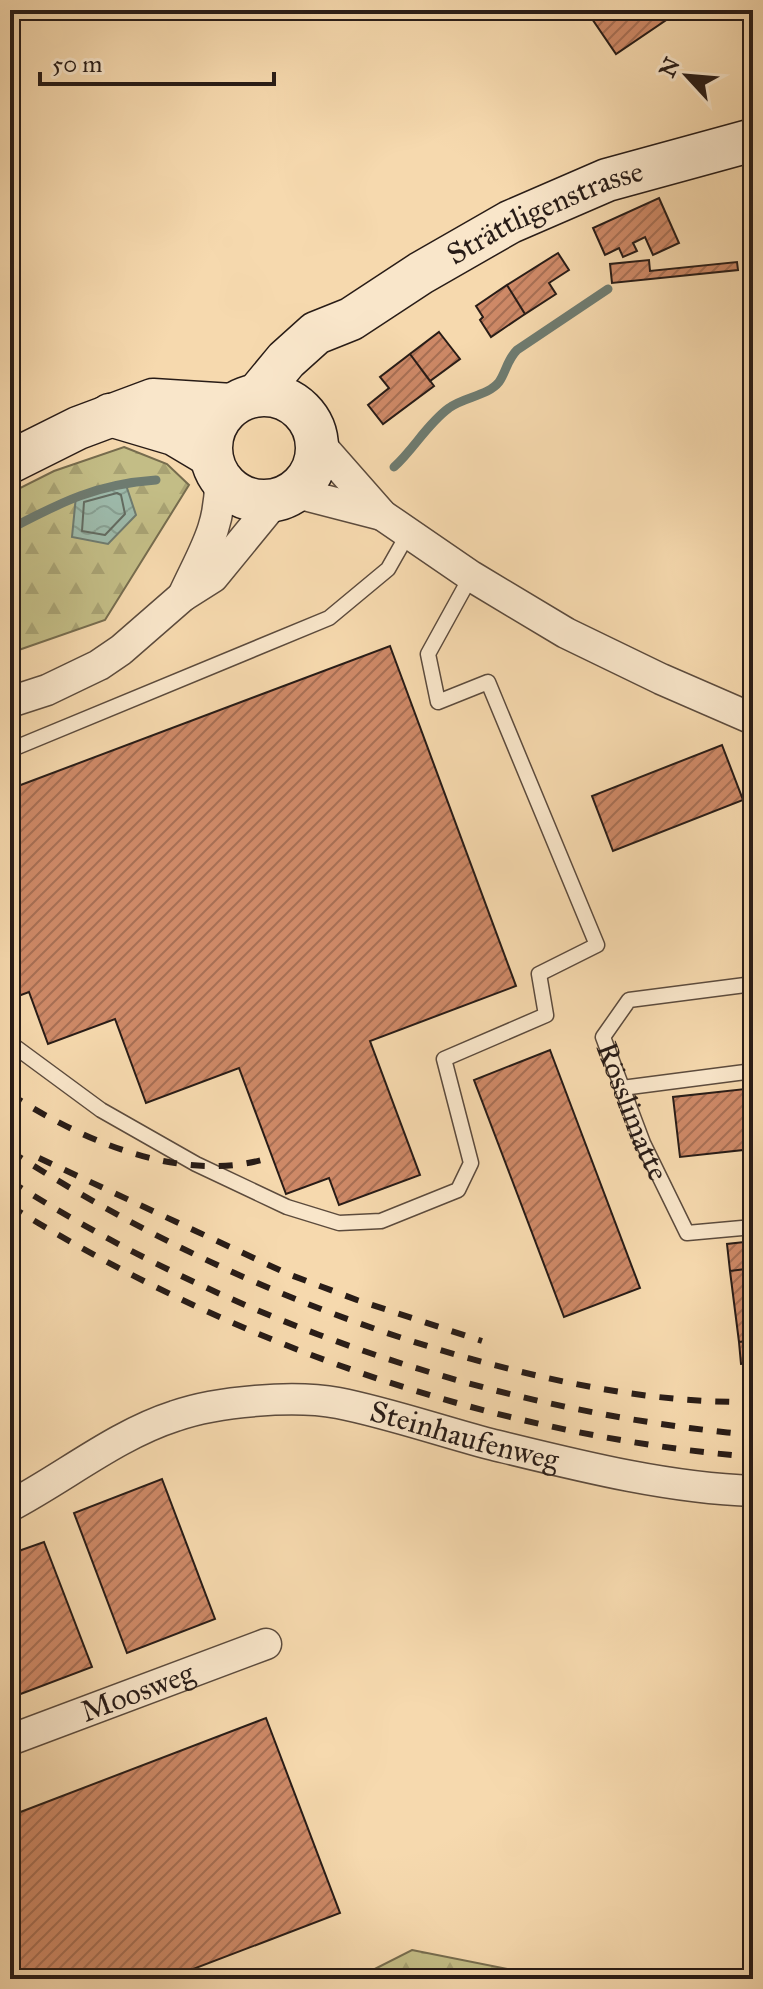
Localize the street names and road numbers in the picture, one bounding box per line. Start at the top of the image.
street label: Strättligenstrasse [440,153,647,272]
street label: Rösslimatte [589,1037,677,1186]
street label: Steinhaufenweg [366,1393,564,1478]
street label: Moosweg [76,1654,200,1730]

